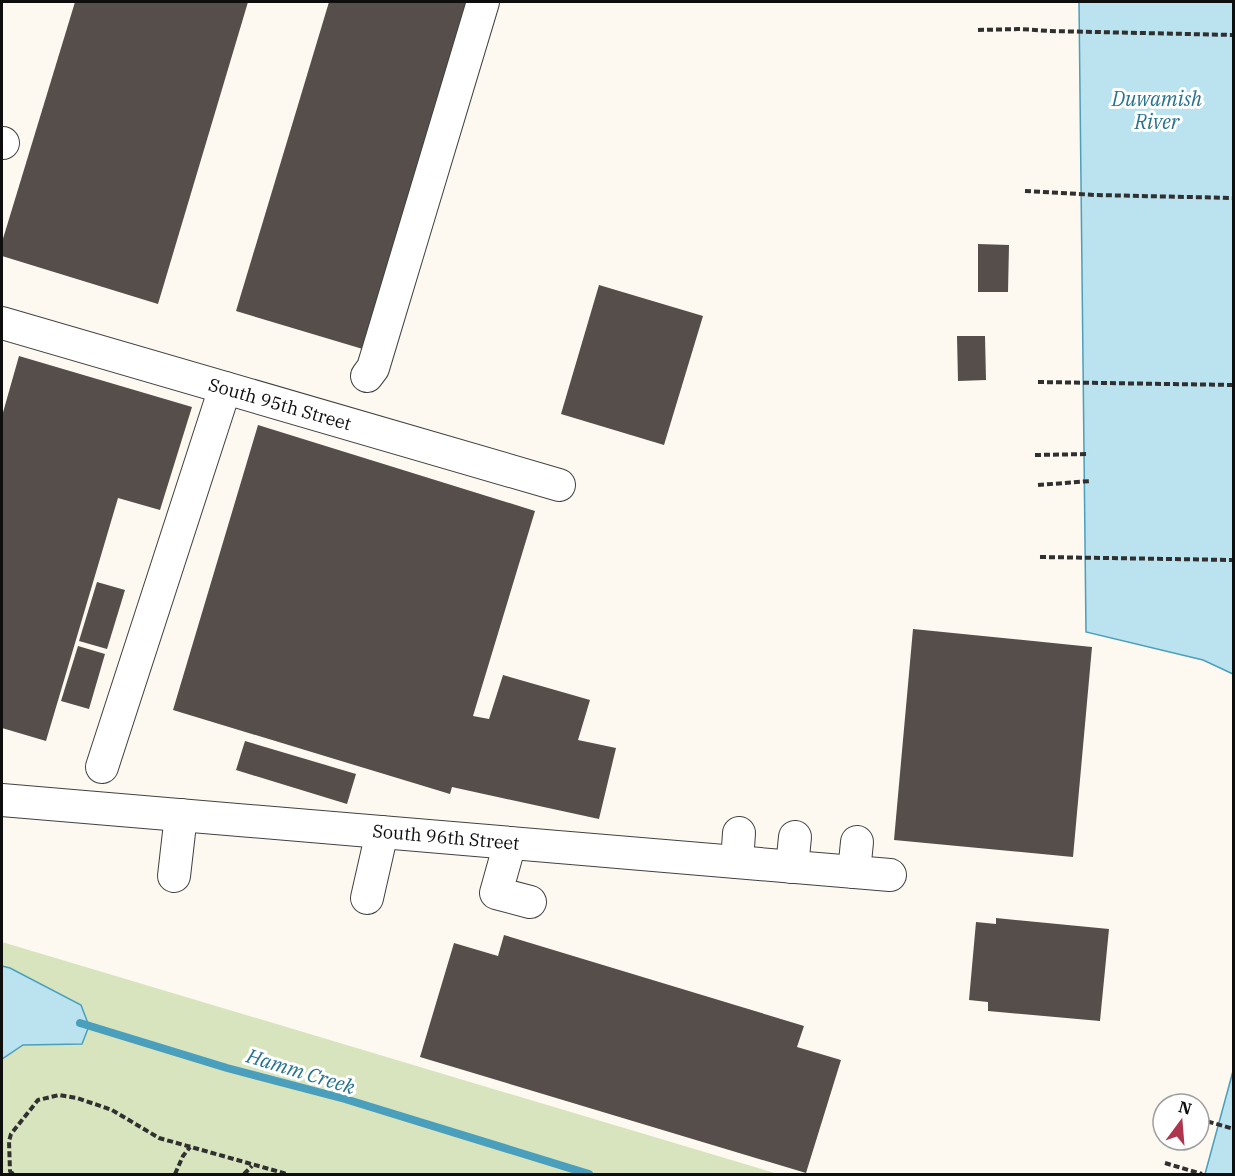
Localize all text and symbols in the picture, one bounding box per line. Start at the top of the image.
water label: Duwamish River [1111,85,1202,135]
street label: South 95th Street [206,373,354,435]
street label: South 96th Street [371,819,521,855]
water label: Hamm Creek [243,1041,359,1100]
north arrow [1151,1092,1211,1152]
text: N [1176,1096,1194,1119]

